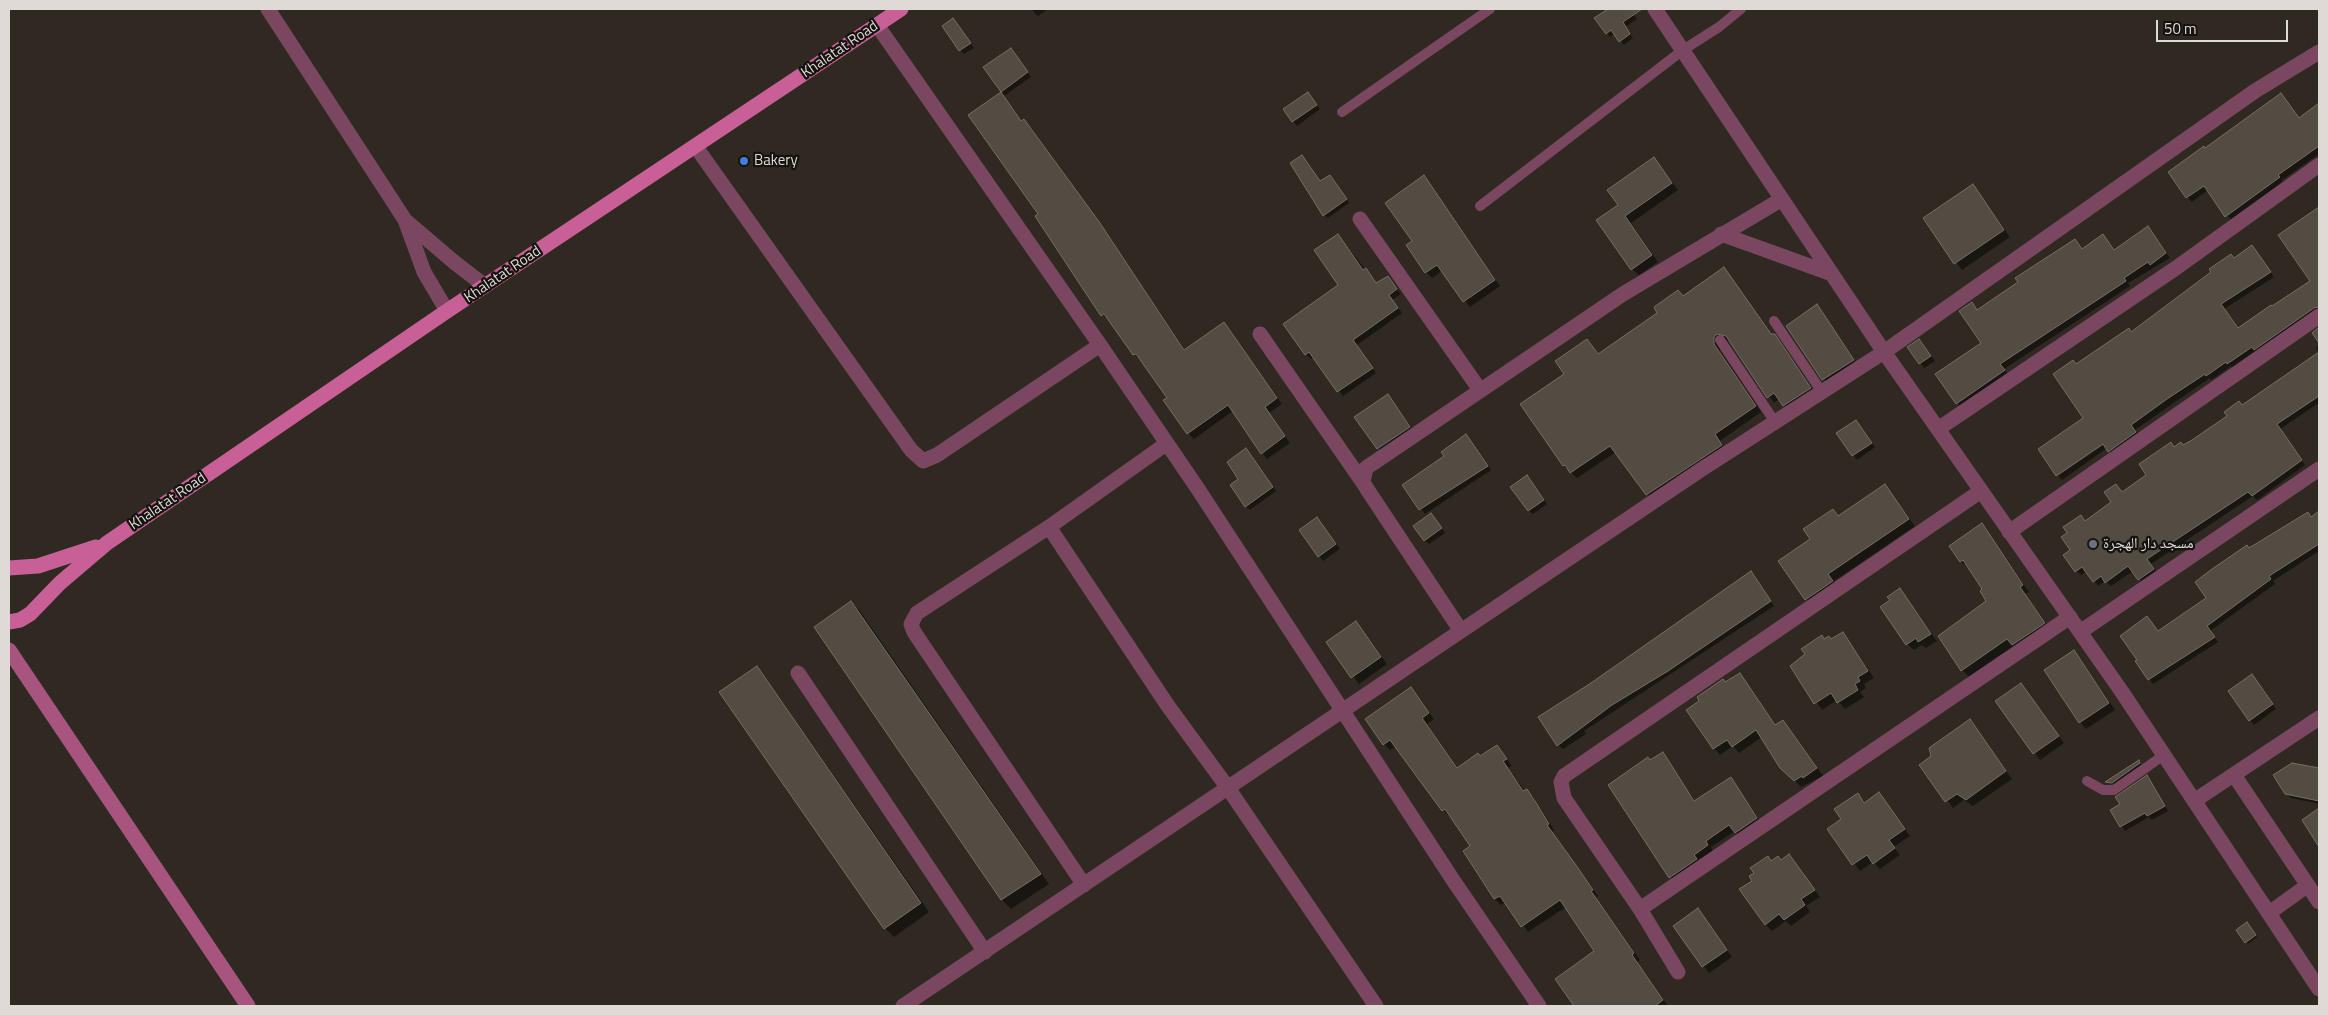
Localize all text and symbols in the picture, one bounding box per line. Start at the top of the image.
scale bar [2158,10,2290,42]
text: 50 m [2164,17,2197,40]
street label: Khalatat Road [798,18,882,82]
place label: Bakery [754,152,798,170]
marker: Bakery [738,155,750,167]
street label: Khalatat Road [461,243,545,307]
street label: Khalatat Road [126,470,210,534]
place label: مسجد دار الهجرة [2103,535,2194,553]
marker: مسجد دار الهجرة [2087,538,2099,550]

